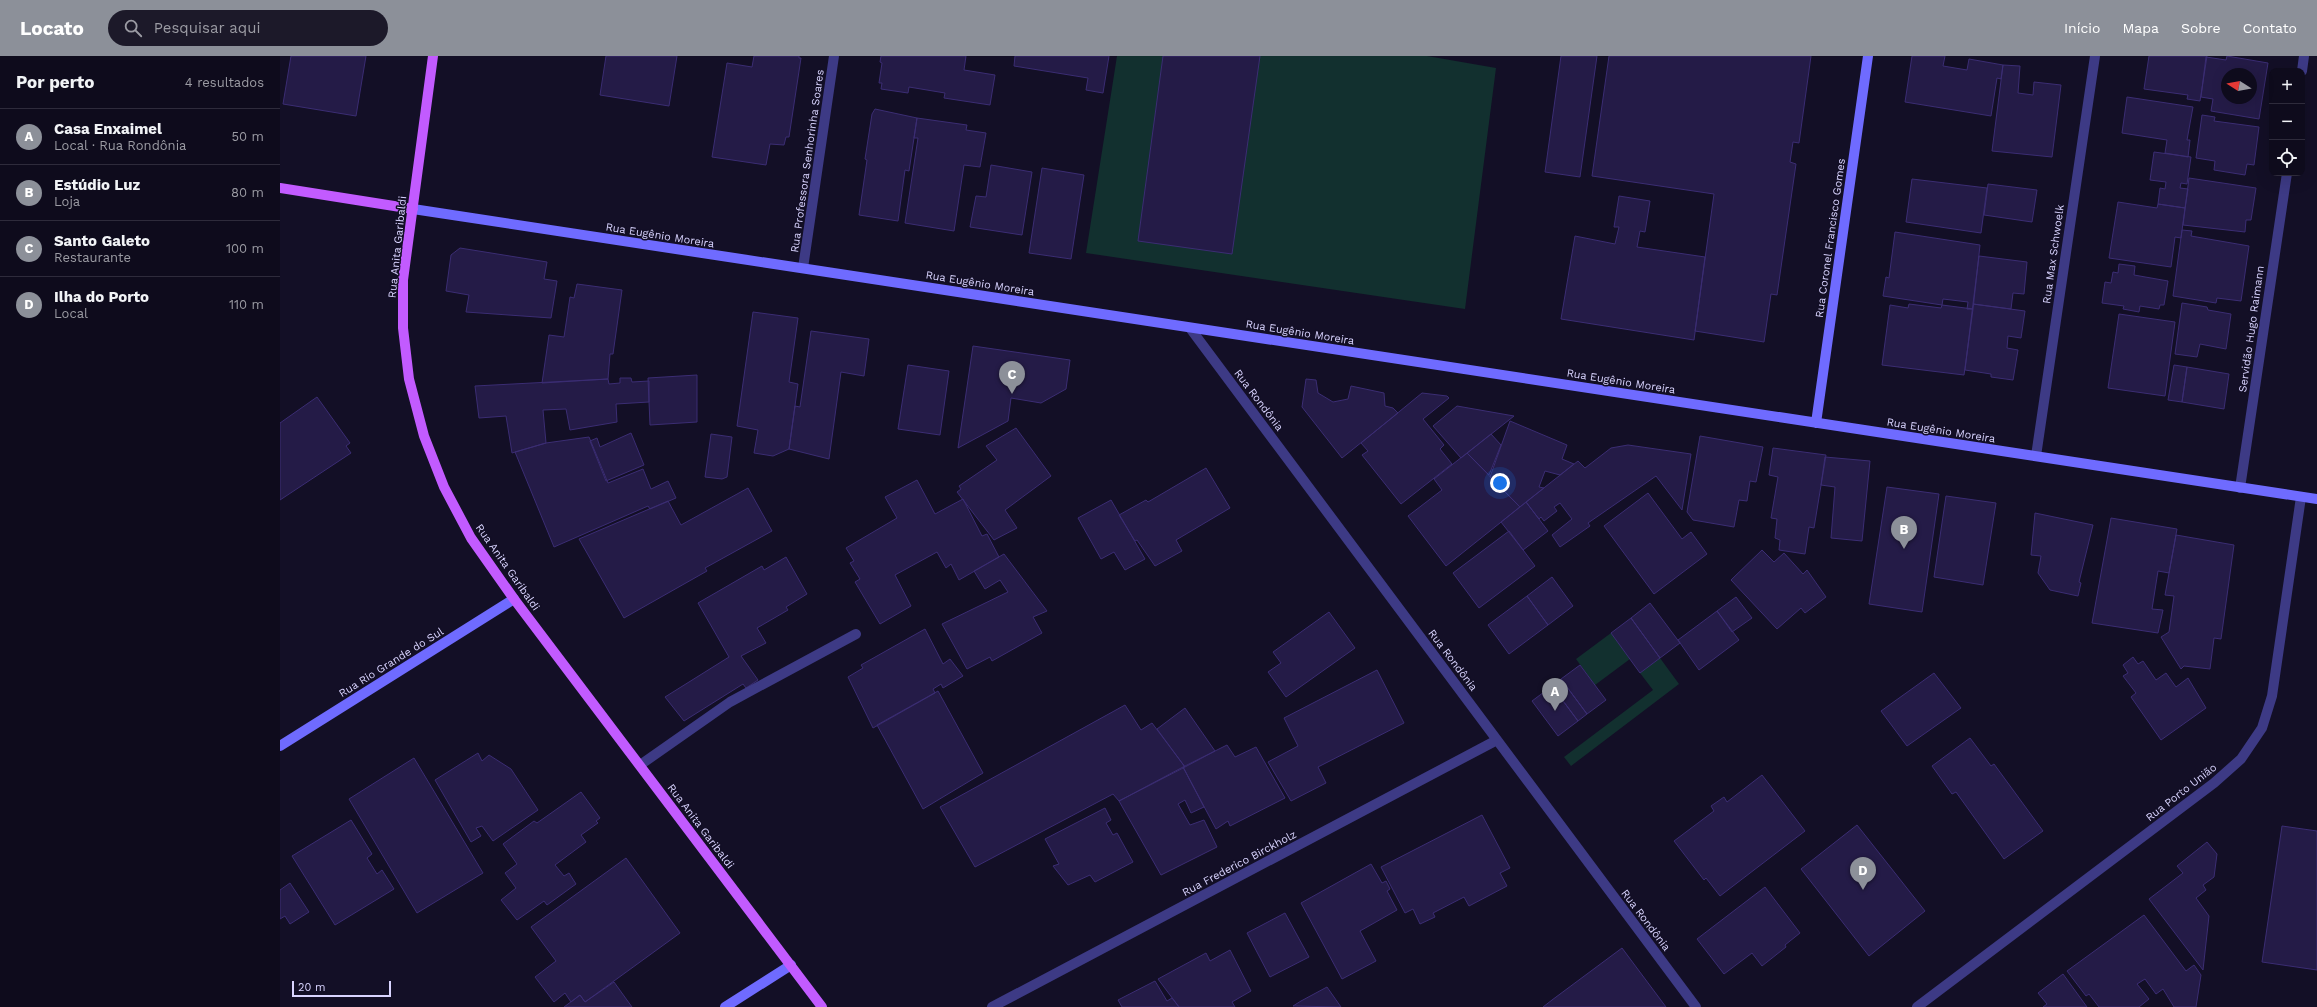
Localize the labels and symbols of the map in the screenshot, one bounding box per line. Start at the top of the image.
north arrow [2221,68,2257,104]
street label: Rua Professora Senhorinha Soares [788,69,827,253]
street label: Rua Coronel Francisco Gomes [1813,157,1848,319]
street label: Rua Anita Garibaldi [386,195,409,299]
street label: Rua Max Schwoelk [2040,204,2067,305]
street label: Rua Eugênio Moreira [605,220,715,250]
street label: Servidão Hugo Raimann [2236,265,2267,393]
street label: Rua Eugênio Moreira [925,268,1035,298]
street label: Rua Eugênio Moreira [1245,317,1355,347]
pin: C [999,361,1025,394]
street label: Rua Eugênio Moreira [1566,366,1676,396]
street label: Rua Rondônia [1231,367,1286,434]
street label: Rua Eugênio Moreira [1886,415,1996,445]
your location [1490,473,1510,493]
pin: B [1891,516,1917,549]
street label: Rua Anita Garibaldi [473,522,542,613]
street label: Rua Rio Grande do Sul [337,625,447,700]
street label: Rua Rondônia [1425,627,1480,694]
pin: A [1542,678,1568,711]
street label: Rua Porto União [2143,761,2219,824]
street label: Rua Anita Garibaldi [665,781,737,871]
street label: Rua Frederico Birckholz [1180,828,1299,899]
pin: D [1850,857,1876,890]
street label: Rua Rondônia [1618,887,1673,954]
scale bar [292,979,391,998]

